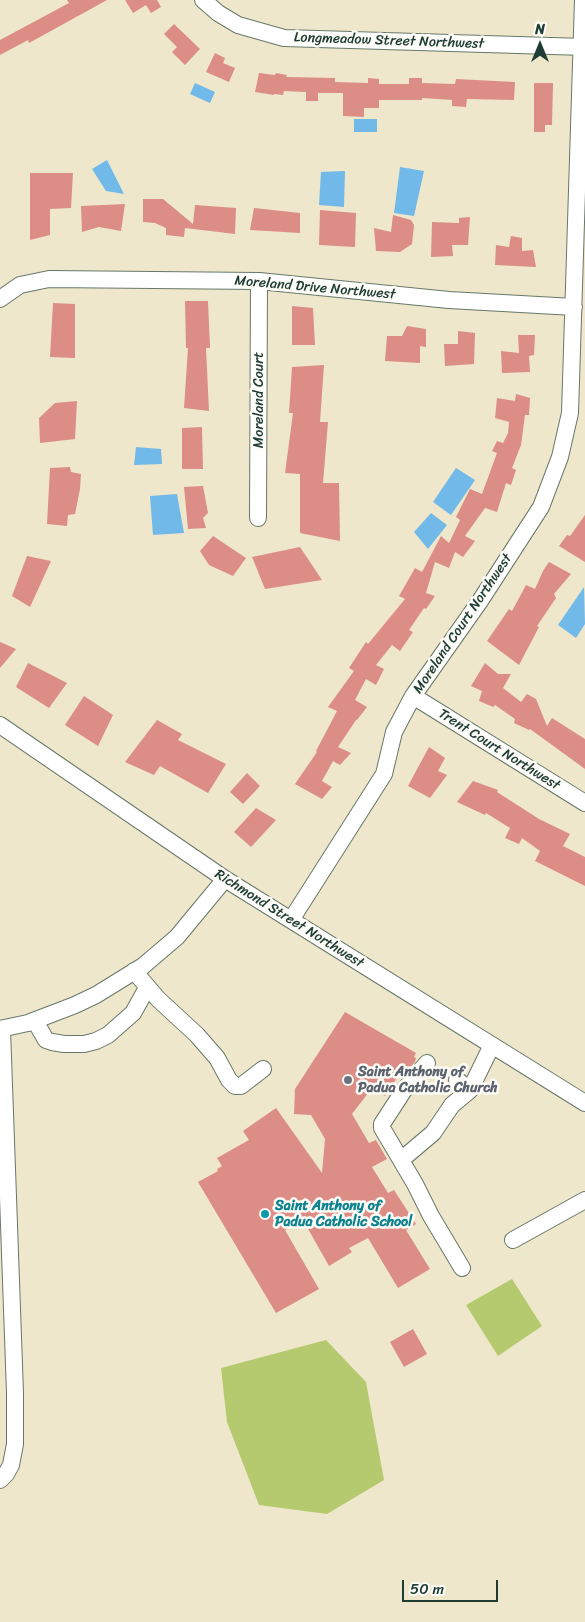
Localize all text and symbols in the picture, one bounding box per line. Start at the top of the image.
text: N [535,17,545,42]
north arrow [515,20,565,70]
street label: Longmeadow Street Northwest [294,29,484,53]
street label: Moreland Drive Northwest [234,273,396,303]
street label: Moreland Court [251,352,267,448]
street label: Moreland Court Northwest [410,551,516,697]
street label: Trent Court Northwest [435,706,563,794]
street label: Richmond Street Northwest [211,866,367,972]
place label: Saint Anthony of Padua Catholic Church [358,1064,498,1096]
marker: Saint Anthony of Padua Catholic Church [342,1074,354,1086]
place label: Saint Anthony of Padua Catholic School [275,1198,412,1230]
marker: Saint Anthony of Padua Catholic School [259,1208,271,1220]
scale bar [405,1570,501,1602]
text: 50 m [410,1576,444,1602]

